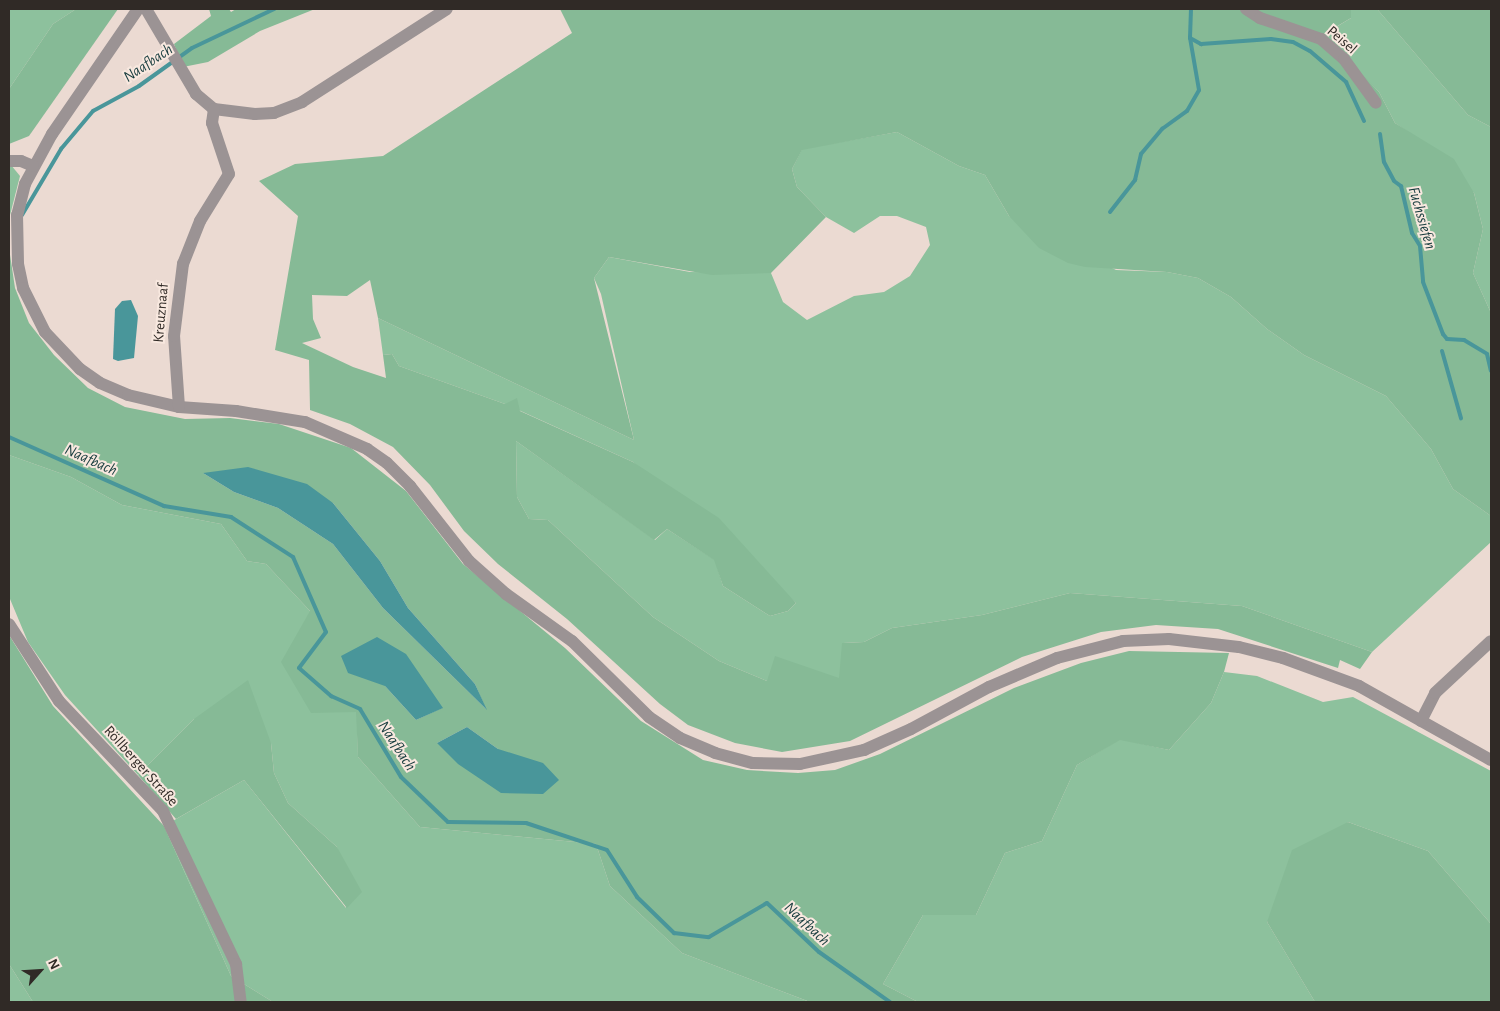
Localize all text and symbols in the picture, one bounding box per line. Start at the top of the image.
street label: Peisel [1323,22,1361,58]
water label: Naafbach [120,40,176,86]
water label: Fuchssiefen [1404,185,1440,251]
street label: Kreuznaaf [149,283,173,343]
water label: Naafbach [62,440,120,480]
water label: Naafbach [374,718,420,774]
street label: Röllberger Straße [100,722,182,810]
water label: Naafbach [780,898,834,950]
north arrow [15,946,65,996]
text: N [45,957,62,972]

